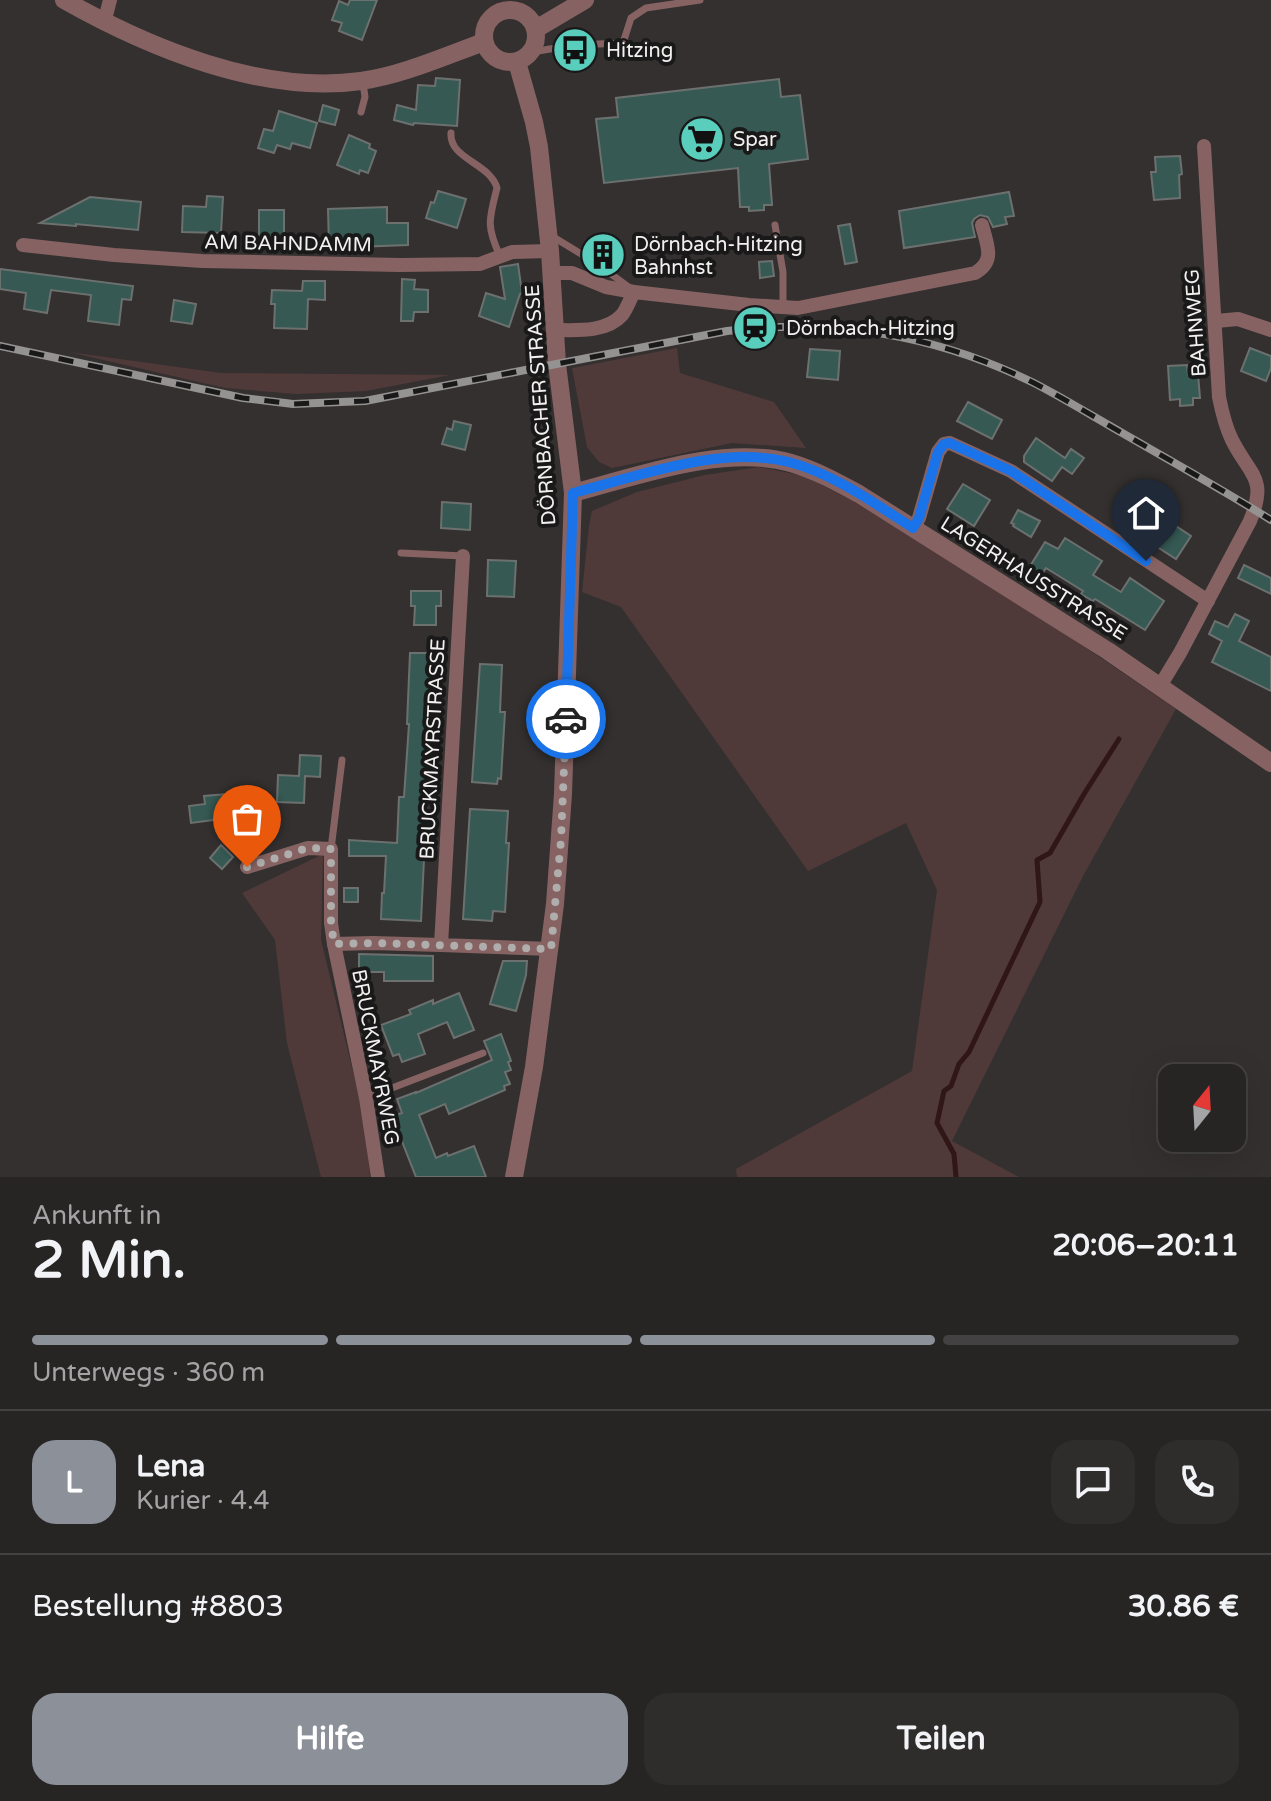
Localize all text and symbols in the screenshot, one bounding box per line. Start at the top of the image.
bus stop icon: Hitzing [551,26,599,74]
place label: Hitzing [606,39,673,63]
supermarket icon: Spar [678,115,726,163]
place label: Spar [733,128,777,152]
street label: AM BAHNDAMM [204,231,372,257]
building icon: Dörnbach-Hitzing Bahnhst [579,231,627,279]
place label: Dörnbach-Hitzing Bahnhst [634,233,803,280]
street label: BAHNWEG [1180,268,1212,378]
street label: DÖRNBACHER STRASSE [520,284,561,526]
station icon: Dörnbach-Hitzing [731,304,779,352]
place label: Dörnbach-Hitzing [786,317,955,341]
pin [1112,479,1180,561]
icon: home [1124,491,1168,535]
street label: LAGERHAUSSTRASSE [936,512,1131,646]
street label: BRUCKMAYRSTRASSE [415,638,451,860]
courier [526,679,606,759]
icon: car [544,697,588,741]
pin [213,785,281,867]
icon: bag [225,797,269,841]
street label: BRUCKMAYRWEG [346,967,404,1147]
north arrow [1158,1064,1246,1152]
map controls [1158,1064,1246,1152]
text: Ankunft in [32,1200,161,1231]
text: 20:06–20:11 [1052,1227,1239,1264]
text: 2 Min. [32,1229,186,1292]
text: Unterwegs · 360 m [32,1357,265,1388]
button: chat [1051,1440,1135,1524]
button: phone [1155,1440,1239,1524]
text: Lena [136,1448,205,1485]
text: L [65,1464,83,1501]
text: Kurier · 4.4 [136,1485,270,1516]
text: Bestellung #8803 [32,1588,284,1625]
text: 30.86 € [1128,1588,1239,1625]
button: Hilfe [32,1693,628,1785]
button: Teilen [644,1693,1239,1785]

